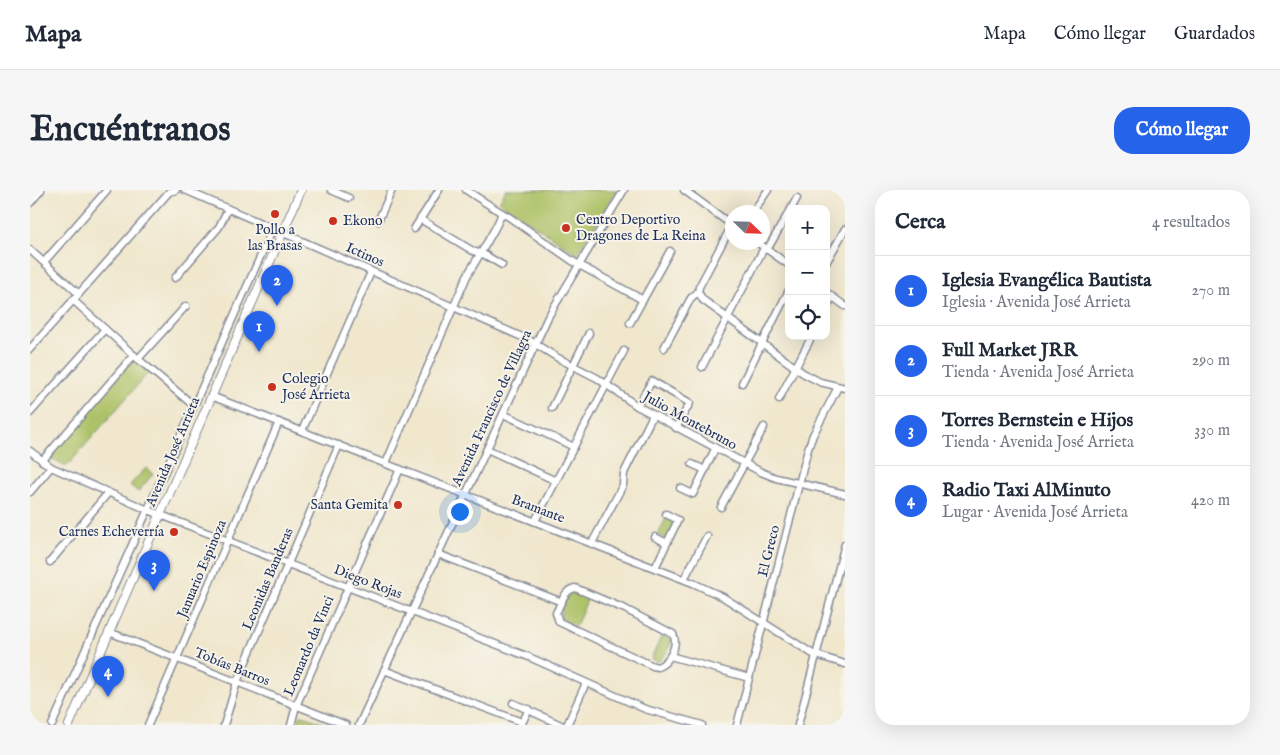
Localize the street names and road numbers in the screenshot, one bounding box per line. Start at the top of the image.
street label: Ictinos [343,239,387,271]
street label: Avenida Francisco de Villagra [447,326,537,490]
street label: Julio Montebruno [638,387,741,454]
street label: Avenida José Arrieta [141,394,205,510]
street label: Bramante [509,491,568,528]
street label: Januario Espinoza [172,516,231,623]
street label: El Greco [754,523,784,579]
street label: Leonidas Banderas [238,525,298,633]
street label: Diego Rojas [331,561,405,603]
street label: Leonardo da Vinci [280,593,338,699]
street label: Tobías Barros [192,644,272,690]

